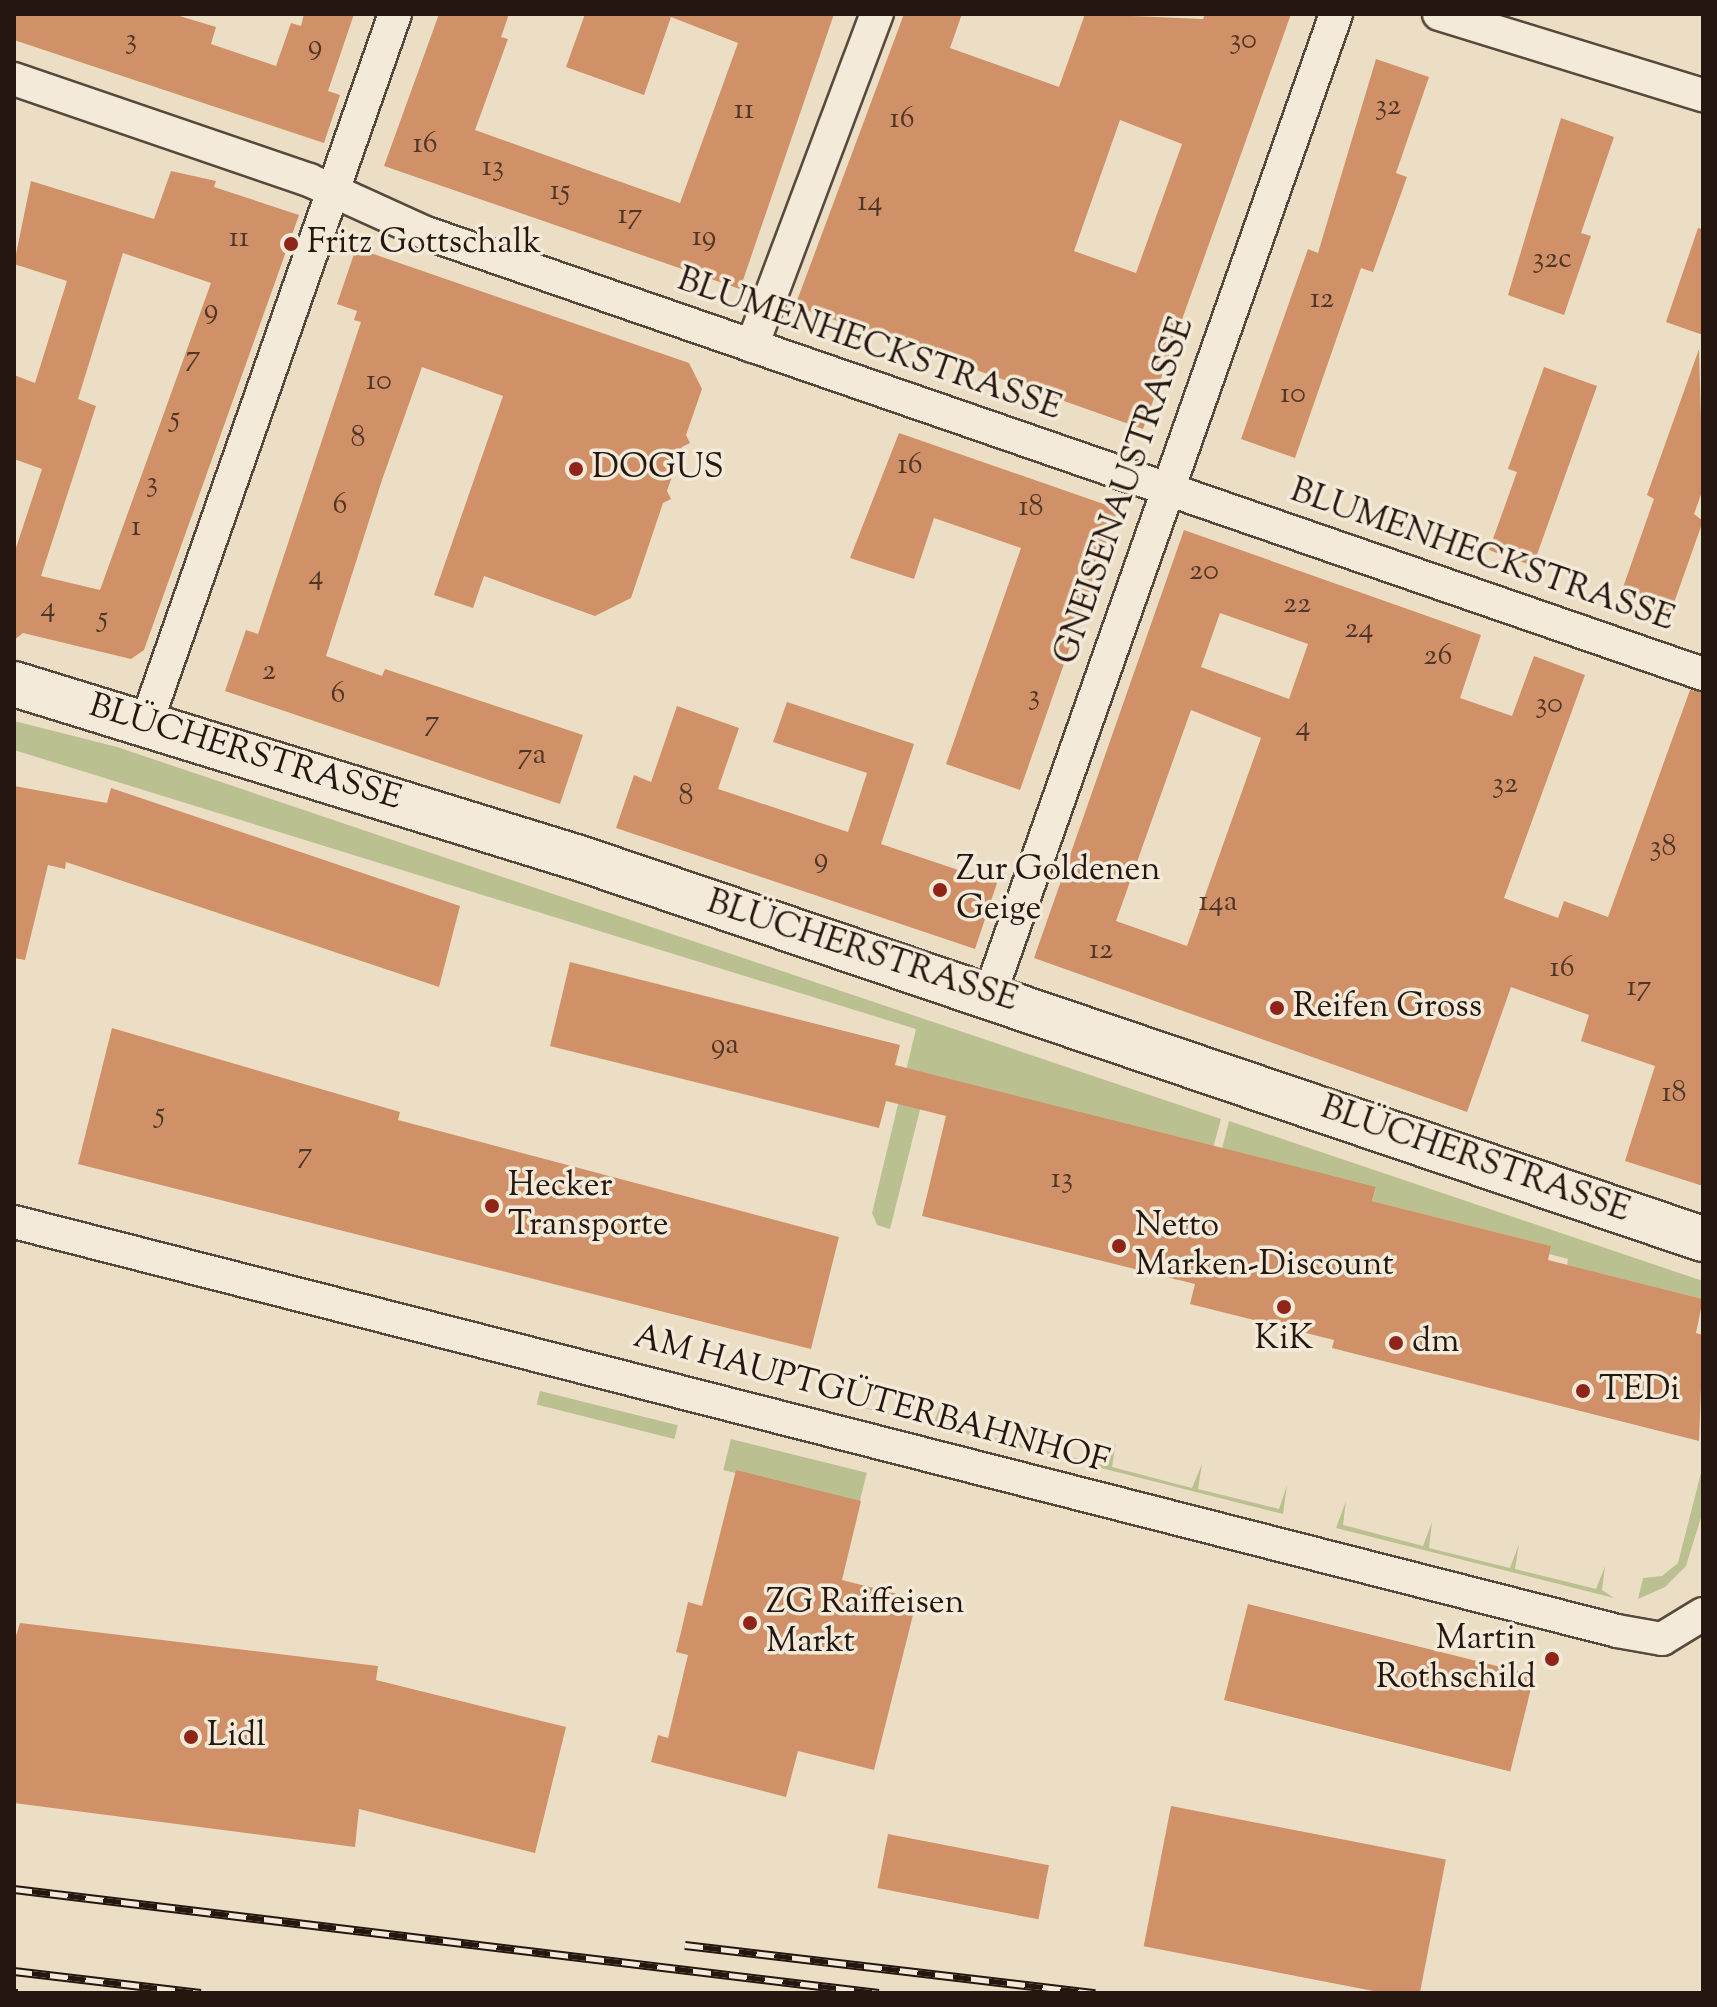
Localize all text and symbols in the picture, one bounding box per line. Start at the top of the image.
house number: 3 [125,23,137,59]
house number: 30 [1229,23,1257,59]
house number: 9 [308,29,322,65]
house number: 32 [1375,89,1401,125]
house number: 11 [734,93,754,129]
house number: 16 [889,102,915,138]
house number: 16 [412,127,438,163]
house number: 13 [482,150,504,186]
house number: 15 [550,174,570,210]
house number: 14 [857,185,883,221]
house number: 17 [617,198,643,234]
house number: 19 [692,220,716,256]
house number: 11 [229,221,249,257]
place label: Fritz Gottschalk [307,224,541,264]
marker: Fritz Gottschalk [282,235,300,253]
house number: 32c [1532,242,1572,278]
street label: BLUMENHECKSTRASSE [672,260,1066,430]
house number: 12 [1310,282,1334,318]
house number: 9 [204,293,218,329]
street label: GNEISENAUSTRASSE [1046,312,1204,670]
house number: 7 [185,340,201,376]
house number: 10 [366,364,392,400]
house number: 10 [1280,377,1306,413]
house number: 5 [170,401,180,437]
house number: 8 [351,421,365,457]
house number: 16 [897,448,923,484]
place label: DOGUS [592,449,724,489]
marker: DOGUS [567,460,585,478]
house number: 3 [146,466,158,502]
street label: BLUMENHECKSTRASSE [1285,471,1679,641]
house number: 6 [333,488,347,524]
house number: 18 [1018,490,1044,526]
house number: 1 [131,510,141,546]
house number: 20 [1189,554,1219,590]
house number: 4 [308,559,324,595]
house number: 22 [1283,587,1311,623]
house number: 4 [40,591,56,627]
house number: 5 [98,601,108,637]
house number: 24 [1344,612,1374,648]
house number: 26 [1424,639,1452,675]
house number: 2 [262,654,276,690]
house number: 6 [331,677,345,713]
house number: 3 [1028,679,1040,715]
street label: BLÜCHERSTRASSE [84,686,406,820]
house number: 30 [1535,687,1563,723]
house number: 7 [424,705,440,741]
house number: 4 [1295,710,1311,746]
house number: 7a [518,738,546,774]
house number: 32 [1492,767,1518,803]
house number: 8 [679,779,693,815]
house number: 38 [1649,830,1677,866]
house number: 9 [814,842,828,878]
place label: Zur Goldenen Geige [956,850,1161,930]
marker: Zur Goldenen Geige [931,881,949,899]
street label: BLÜCHERSTRASSE [702,883,1022,1021]
house number: 14a [1198,885,1238,921]
house number: 12 [1089,933,1113,969]
house number: 16 [1549,951,1575,987]
house number: 17 [1626,970,1652,1006]
place label: Reifen Gross [1293,988,1482,1028]
marker: Reifen Gross [1268,999,1286,1017]
house number: 9a [711,1028,739,1064]
house number: 18 [1661,1076,1687,1112]
street label: BLÜCHERSTRASSE [1315,1088,1635,1232]
house number: 5 [155,1097,165,1133]
house number: 7 [297,1137,313,1173]
house number: 13 [1051,1162,1073,1198]
place label: Hecker Transporte [508,1166,668,1246]
marker: Hecker Transporte [483,1197,501,1215]
place label: Netto Marken-Discount [1135,1206,1394,1286]
marker: Netto Marken-Discount [1110,1237,1128,1255]
marker: KiK [1275,1298,1293,1316]
street label: AM HAUPTGÜTERBAHNHOF [629,1317,1113,1483]
place label: KiK [1255,1320,1313,1360]
place label: dm [1412,1323,1459,1363]
marker: dm [1387,1334,1405,1352]
place label: TEDi [1599,1371,1680,1411]
marker: TEDi [1574,1382,1592,1400]
place label: ZG Raiffeisen Markt [766,1583,965,1662]
marker: ZG Raiffeisen Markt [741,1614,759,1632]
place label: Martin Rothschild [1376,1619,1536,1698]
marker: Martin Rothschild [1543,1650,1561,1668]
place label: Lidl [207,1717,266,1757]
marker: Lidl [182,1728,200,1746]

